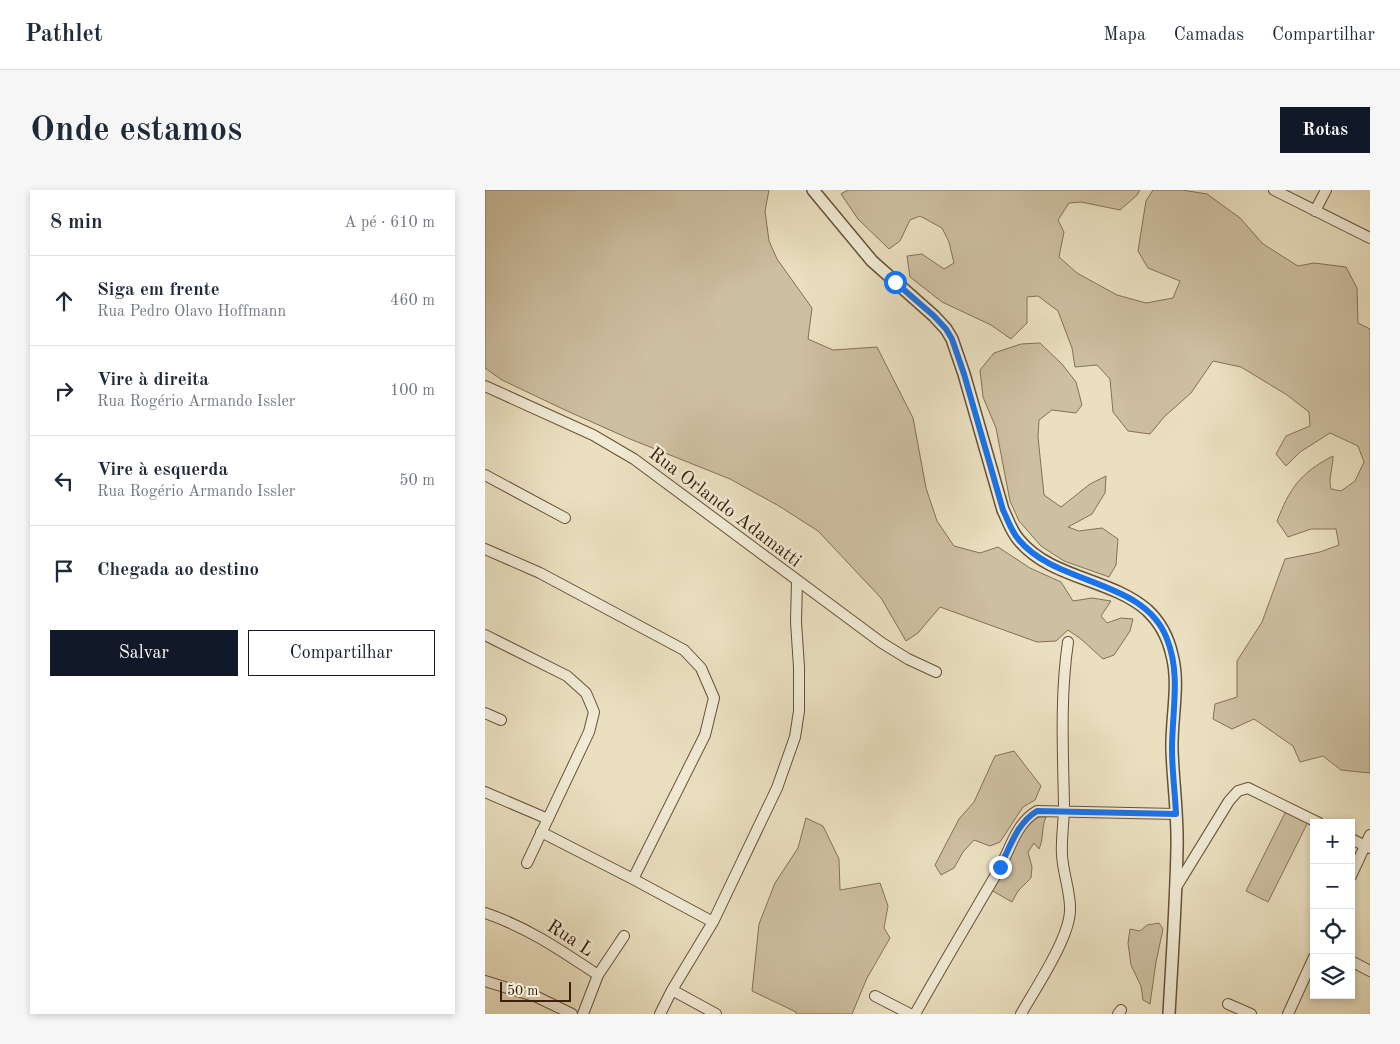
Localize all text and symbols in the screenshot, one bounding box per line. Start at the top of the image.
text: Pathlet [25,23,103,47]
text: Mapa [1104,26,1146,44]
text: Camadas [1174,26,1244,44]
text: Compartilhar [1272,26,1375,44]
button: Rotas [1280,107,1370,153]
text: Onde estamos [30,113,242,148]
text: 8 min [50,212,103,233]
text: A pé · 610 m [344,215,435,231]
route start [884,271,907,294]
text: Siga em frente [97,281,220,300]
icon: ahead [50,287,78,315]
text: 460 m [390,293,435,309]
text: Rua Pedro Olavo Hoffmann [97,304,286,320]
text: Vire à direita [97,371,209,390]
icon: right [50,377,78,405]
text: 100 m [390,383,435,399]
text: Rua Rogério Armando Issler [97,394,295,410]
street label: Rua Orlando Adamatti [645,445,804,571]
text: Vire à esquerda [97,461,228,480]
icon: left [50,467,78,495]
text: 50 m [399,473,435,489]
text: Rua Rogério Armando Issler [97,484,295,500]
icon: arrive [50,557,78,585]
text: Chegada ao destino [97,561,259,580]
button: Salvar [50,630,238,676]
button: Compartilhar [248,630,435,676]
map controls [1310,819,1355,999]
button: + [1310,819,1355,864]
route end [989,856,1012,879]
button: − [1310,864,1355,909]
button: locate [1310,909,1355,954]
street label: Rua L [543,917,596,961]
button: layers [1310,954,1355,999]
scale bar [500,979,571,1002]
text: 50 m [507,984,538,998]

